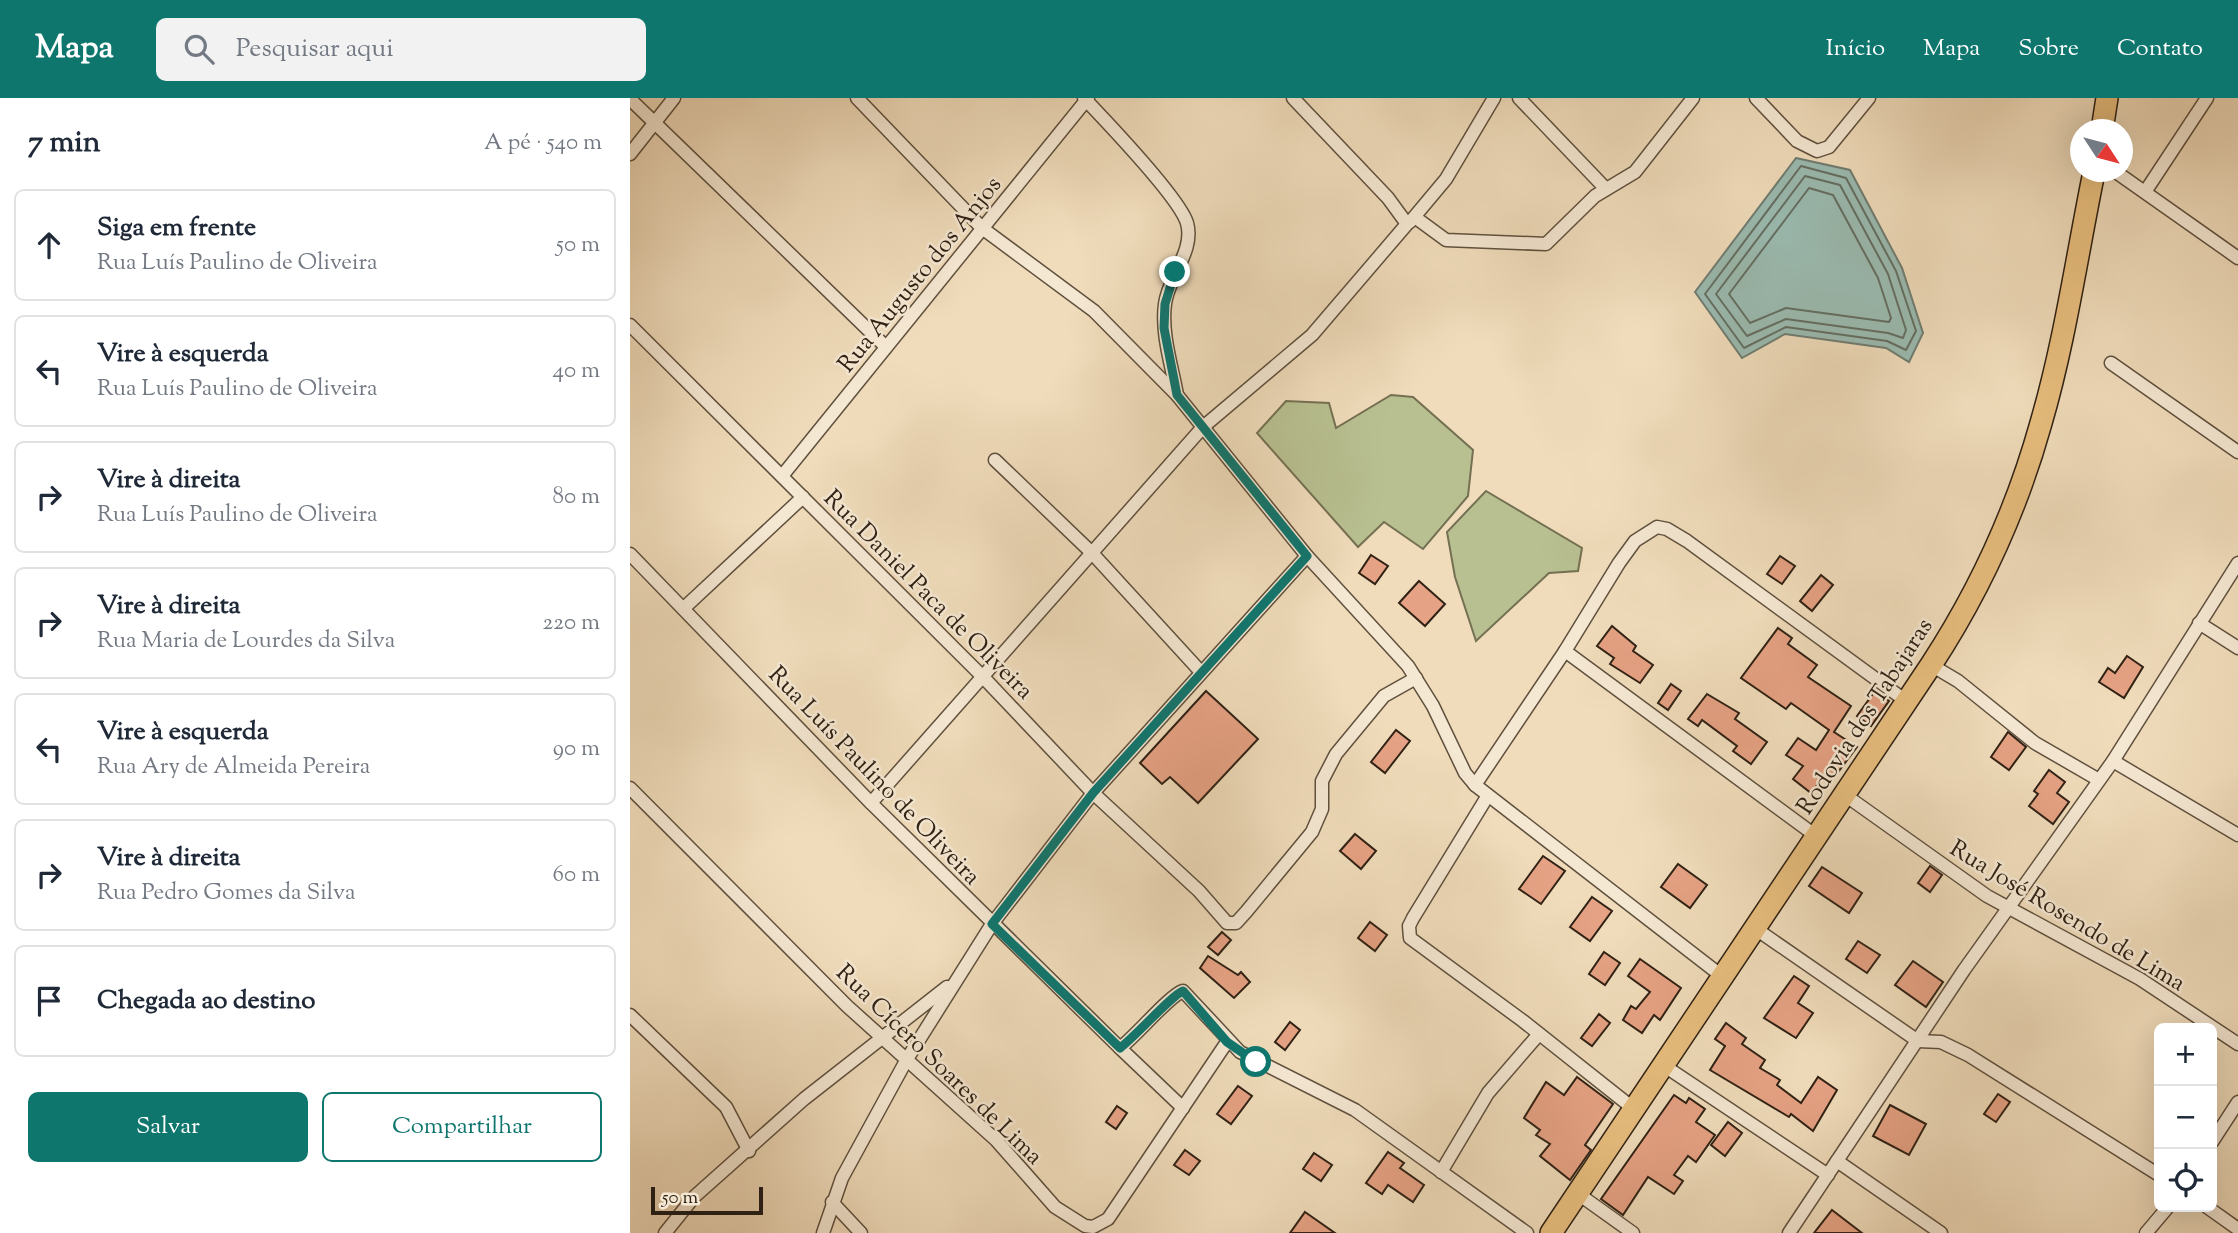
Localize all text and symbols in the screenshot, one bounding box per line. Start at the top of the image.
search box [156,18,646,81]
text: Mapa [35,25,114,73]
icon: search [180,30,218,68]
text: Pesquisar aqui [236,31,394,68]
text: Início [1826,32,1885,66]
text: Mapa [1923,32,1980,66]
text: Sobre [2018,32,2079,66]
text: Contato [2117,32,2203,66]
north arrow [2070,119,2133,182]
text: 7 min [28,122,100,165]
text: A pé · 540 m [484,127,602,160]
street label: Rua Augusto dos Anjos [831,170,1011,381]
text: Siga em frente [97,210,256,247]
icon: ahead [30,226,68,264]
text: 50 m [556,229,600,262]
text: Rua Luís Paulino de Oliveira [97,247,378,280]
route end [1159,256,1190,287]
text: Vire à esquerda [97,336,269,373]
icon: left [30,352,68,390]
text: 40 m [553,355,600,388]
text: Rua Luís Paulino de Oliveira [97,373,378,406]
text: Vire à direita [97,462,241,499]
icon: right [30,478,68,516]
text: 80 m [552,481,600,514]
street label: Rua Daniel Paca de Oliveira [815,483,1040,708]
text: Rua Luís Paulino de Oliveira [97,499,378,532]
text: Vire à direita [97,588,241,625]
icon: right [30,604,68,642]
text: 220 m [542,607,600,640]
street label: Rodovia dos Tabajaras [1789,612,1942,822]
text: Rua Maria de Lourdes da Silva [97,625,395,658]
street label: Rua Luís Paulino de Oliveira [760,659,988,894]
text: Vire à esquerda [97,714,269,751]
icon: left [30,730,68,768]
text: 90 m [553,733,600,766]
text: Rua Ary de Almeida Pereira [97,751,370,784]
street label: Rua José Rosendo de Lima [1943,833,2191,1001]
text: Vire à direita [97,840,241,877]
icon: right [30,856,68,894]
text: 60 m [552,859,600,892]
text: Rua Pedro Gomes da Silva [97,877,356,910]
street label: Rua Cícero Soares de Lima [827,957,1050,1174]
icon: arrive [30,982,68,1020]
text: Chegada ao destino [97,983,315,1020]
map controls [2154,1023,2217,1212]
button: + [2154,1023,2217,1086]
route start [1240,1046,1271,1077]
button: − [2154,1086,2217,1149]
button: Salvar [28,1092,308,1162]
button: Compartilhar [322,1092,602,1162]
button: locate [2154,1149,2217,1212]
scale bar [651,1184,763,1216]
text: 50 m [662,1185,698,1212]

